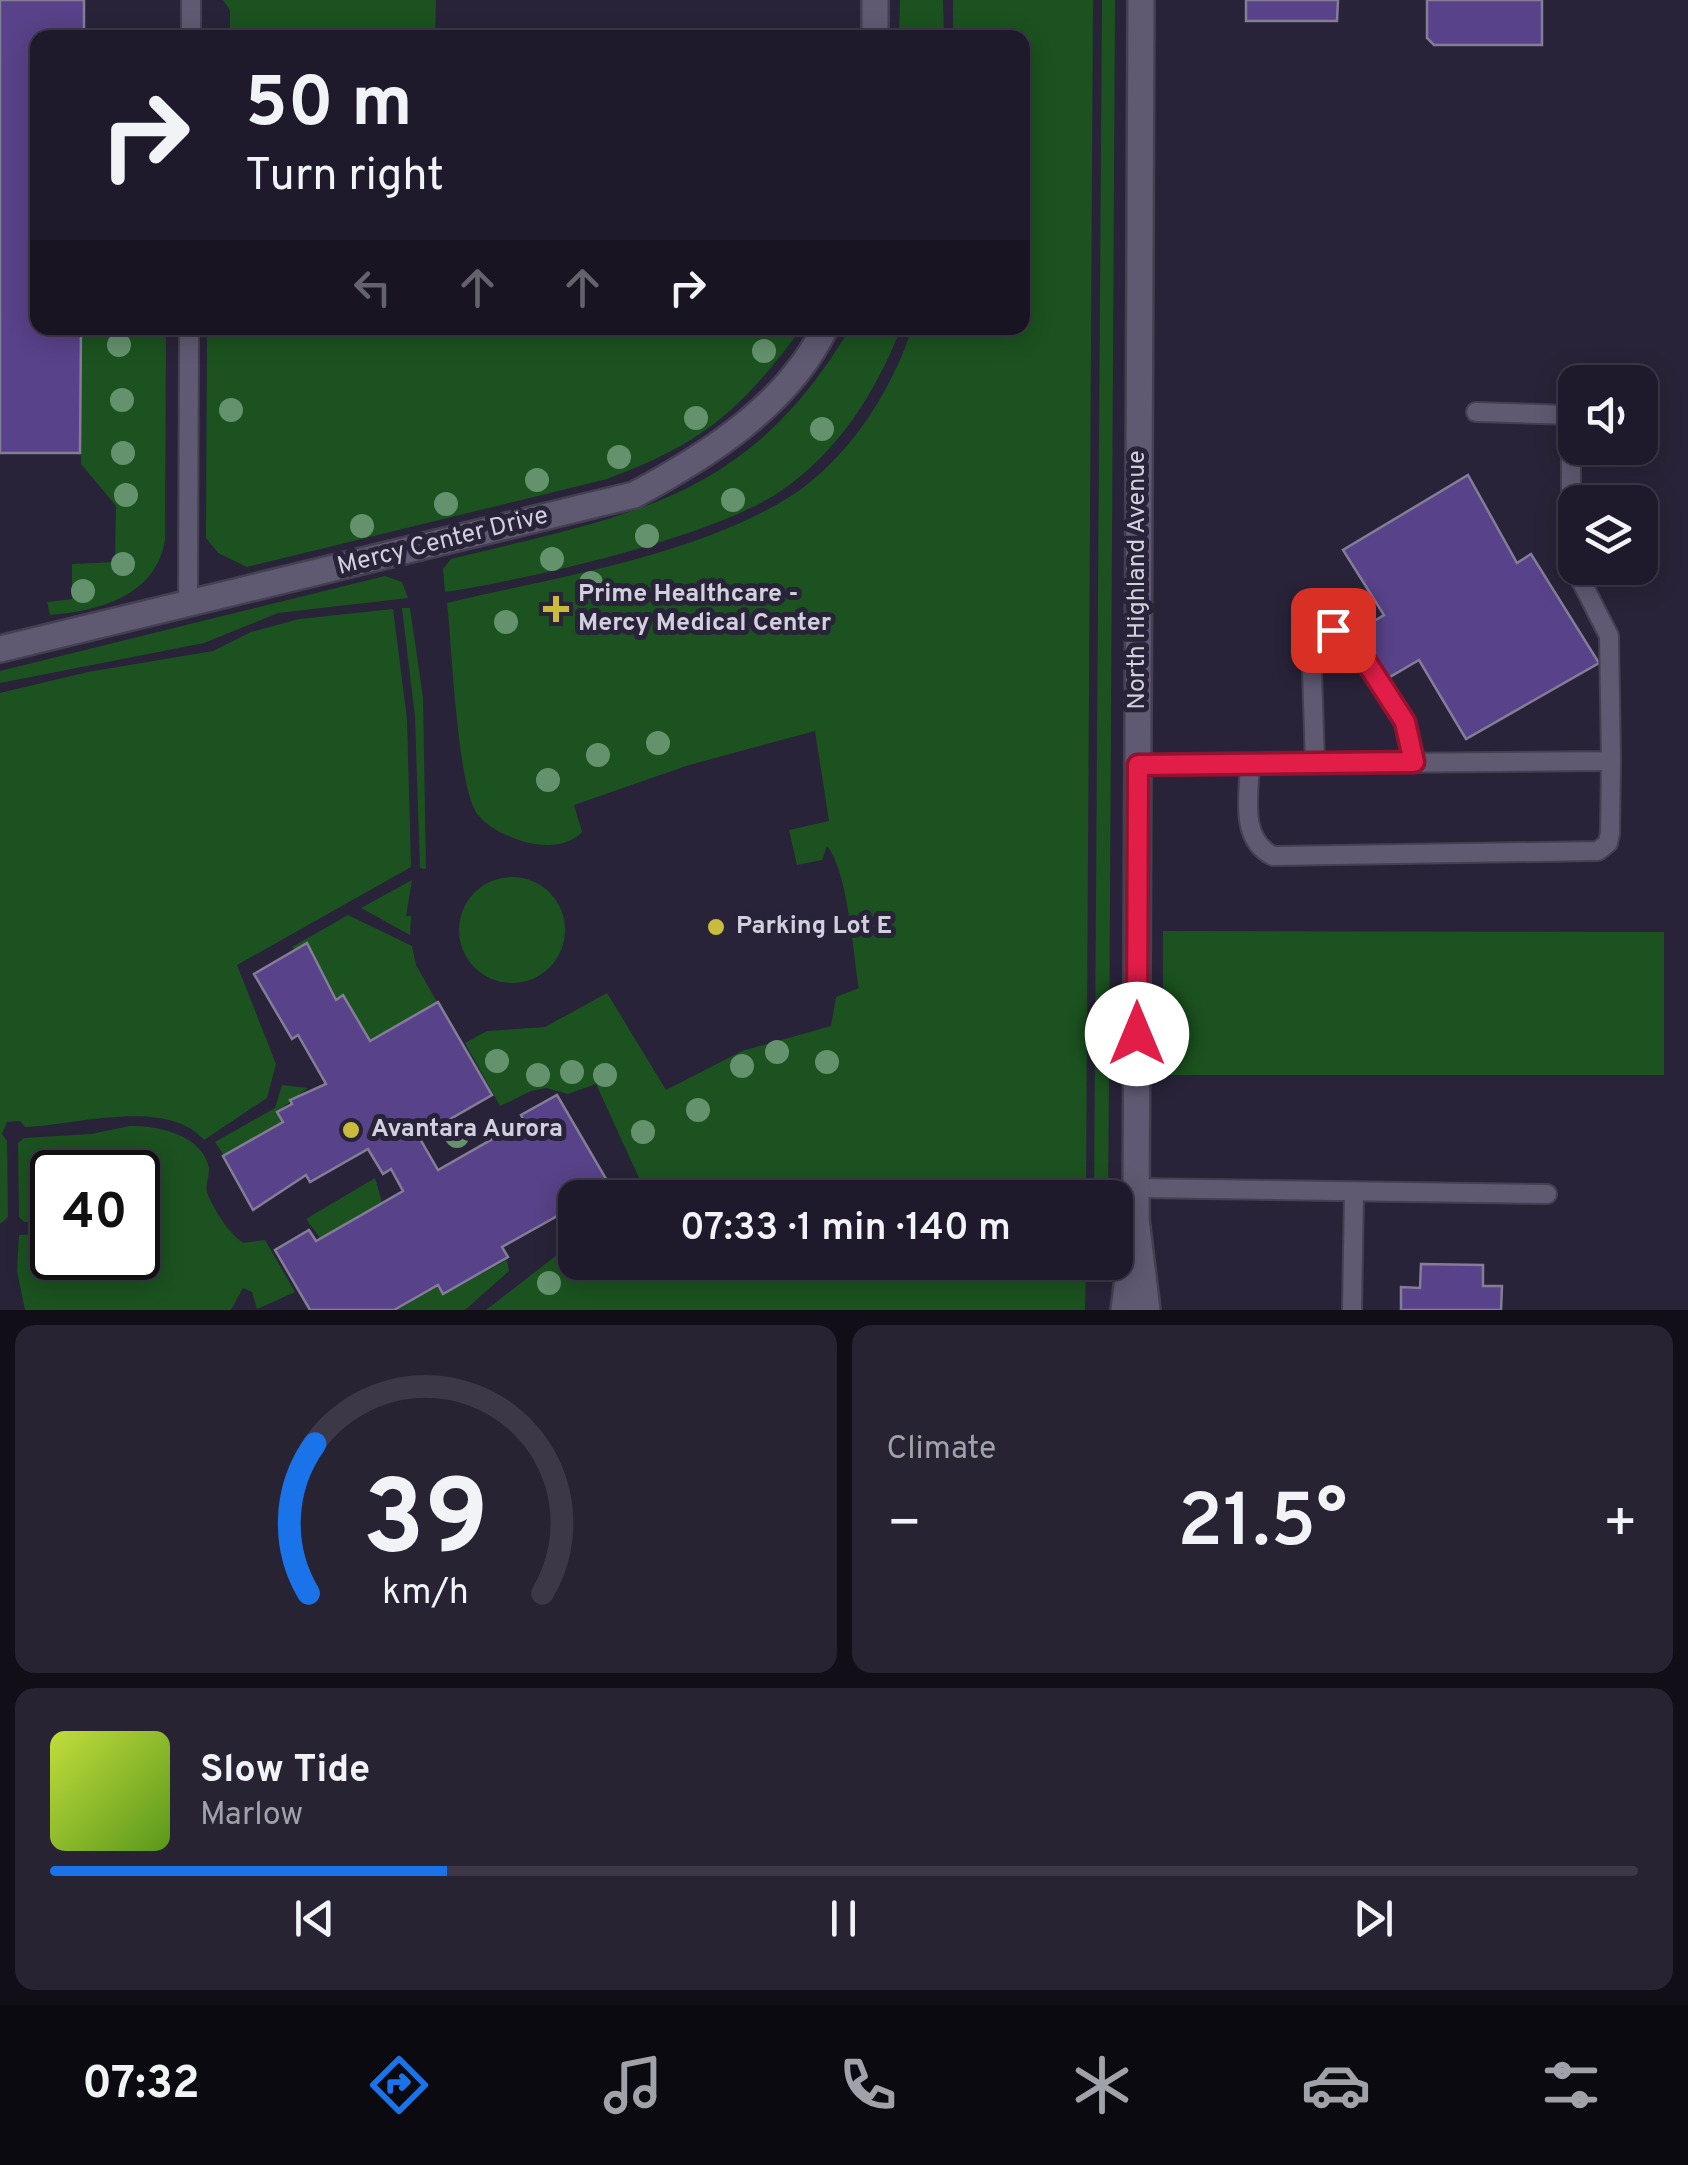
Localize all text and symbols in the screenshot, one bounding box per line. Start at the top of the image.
text: 50 m [245,62,412,151]
icon: right [80,70,210,200]
text: Turn right [245,149,444,206]
icon: left [345,260,400,315]
icon: ahead [450,260,505,315]
icon: ahead [555,260,610,315]
icon: right [660,260,715,315]
map controls [1558,365,1658,585]
button: sound [1558,365,1658,465]
street label: North Highland Avenue [1122,450,1154,710]
button: layers [1558,485,1658,585]
street label: Mercy Center Drive [334,500,552,584]
place label: Prime Healthcare - Mercy Medical Center [578,579,832,640]
pin [1291,588,1376,673]
marker: Prime Healthcare - Mercy Medical Center [543,596,569,622]
icon: arrive [1306,603,1361,658]
place label: Parking Lot E [736,911,892,943]
marker: Parking Lot E [705,916,727,938]
position arrow [1085,982,1189,1086]
place label: Avantara Aurora [371,1114,563,1146]
marker: Avantara Aurora [340,1119,362,1141]
speed limit sign: 40 [30,1150,160,1280]
text: 07:33 · 1 min · 140 m [680,1205,1011,1254]
text: Climate [887,1430,996,1470]
text: 39 [363,1459,489,1591]
text: 21.5° [1177,1478,1347,1573]
text: − [887,1491,922,1561]
text: + [1603,1491,1638,1561]
text: km/h [382,1571,469,1617]
text: Slow Tide [200,1747,370,1796]
text: Marlow [200,1796,303,1836]
icon: previous [287,1891,342,1946]
icon: pause [816,1891,871,1946]
icon: next [1346,1891,1401,1946]
icon: directions [364,2050,434,2120]
icon: music [598,2050,668,2120]
icon: phone [833,2050,903,2120]
icon: climate [1067,2050,1137,2120]
icon: car [1301,2050,1371,2120]
icon: filters [1536,2050,1606,2120]
text: 07:32 [82,2057,200,2114]

